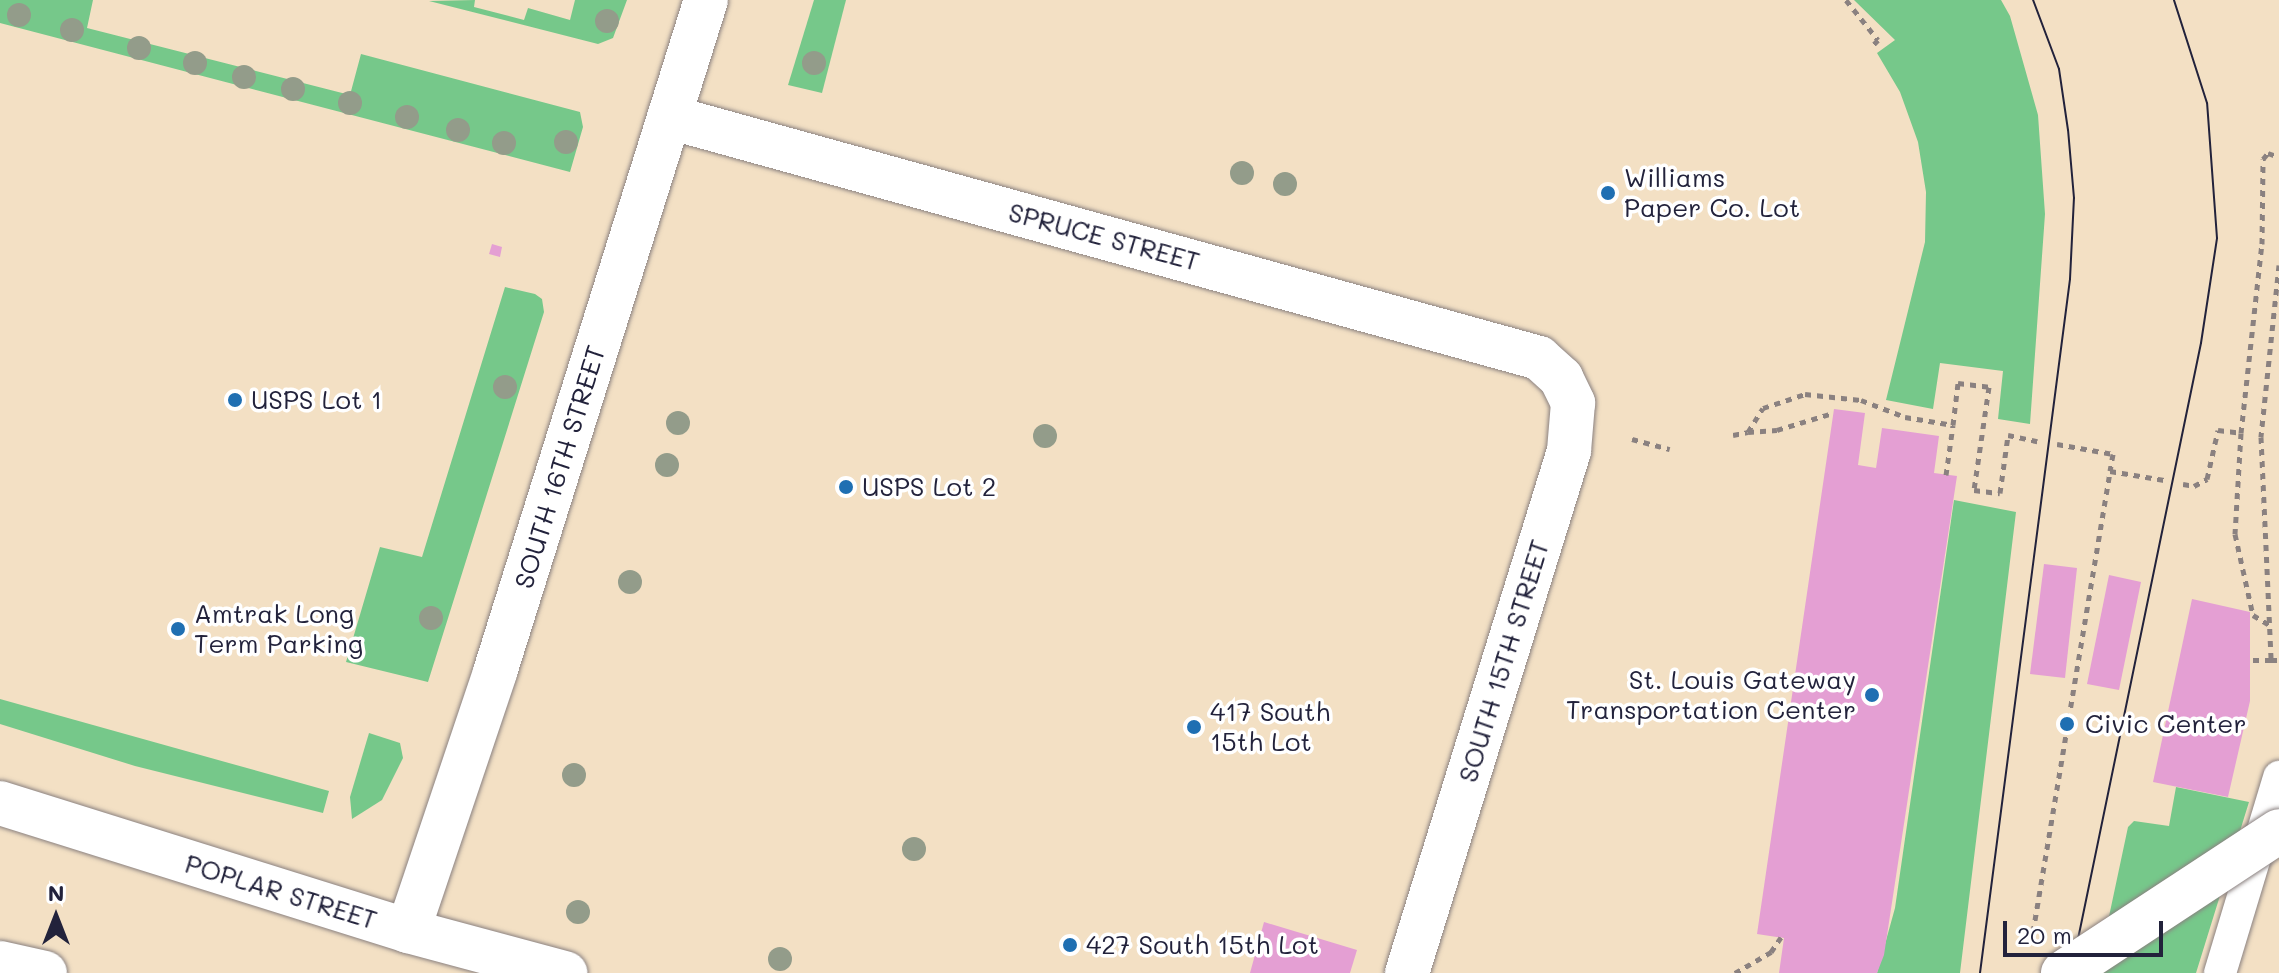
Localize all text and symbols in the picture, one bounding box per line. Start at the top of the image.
place label: Williams Paper Co. Lot [1624,162,1800,224]
marker: Williams Paper Co. Lot [1599,184,1617,202]
street label: SPRUCE STREET [1005,197,1203,277]
street label: SOUTH 16TH STREET [508,342,612,592]
place label: USPS Lot 1 [251,384,382,416]
marker: USPS Lot 1 [226,391,244,409]
place label: USPS Lot 2 [862,471,996,503]
marker: USPS Lot 2 [837,478,855,496]
street label: SOUTH 15TH STREET [1452,536,1556,786]
place label: Amtrak Long Term Parking [194,598,363,660]
marker: Amtrak Long Term Parking [169,620,187,638]
place label: St. Louis Gateway Transportation Center [1566,664,1856,726]
marker: St. Louis Gateway Transportation Center [1863,686,1881,704]
place label: 417 South 15th Lot [1210,696,1330,758]
place label: Civic Center [2085,708,2246,740]
marker: Civic Center [2056,713,2078,735]
marker: 417 South 15th Lot [1185,718,1203,736]
street label: POPLAR STREET [181,848,381,936]
north arrow [16,877,96,957]
text: N [48,878,64,907]
scale bar [2007,905,2167,955]
text: 20 m [2017,919,2072,950]
place label: 427 South 15th Lot [1086,929,1319,961]
marker: 427 South 15th Lot [1061,936,1079,954]

